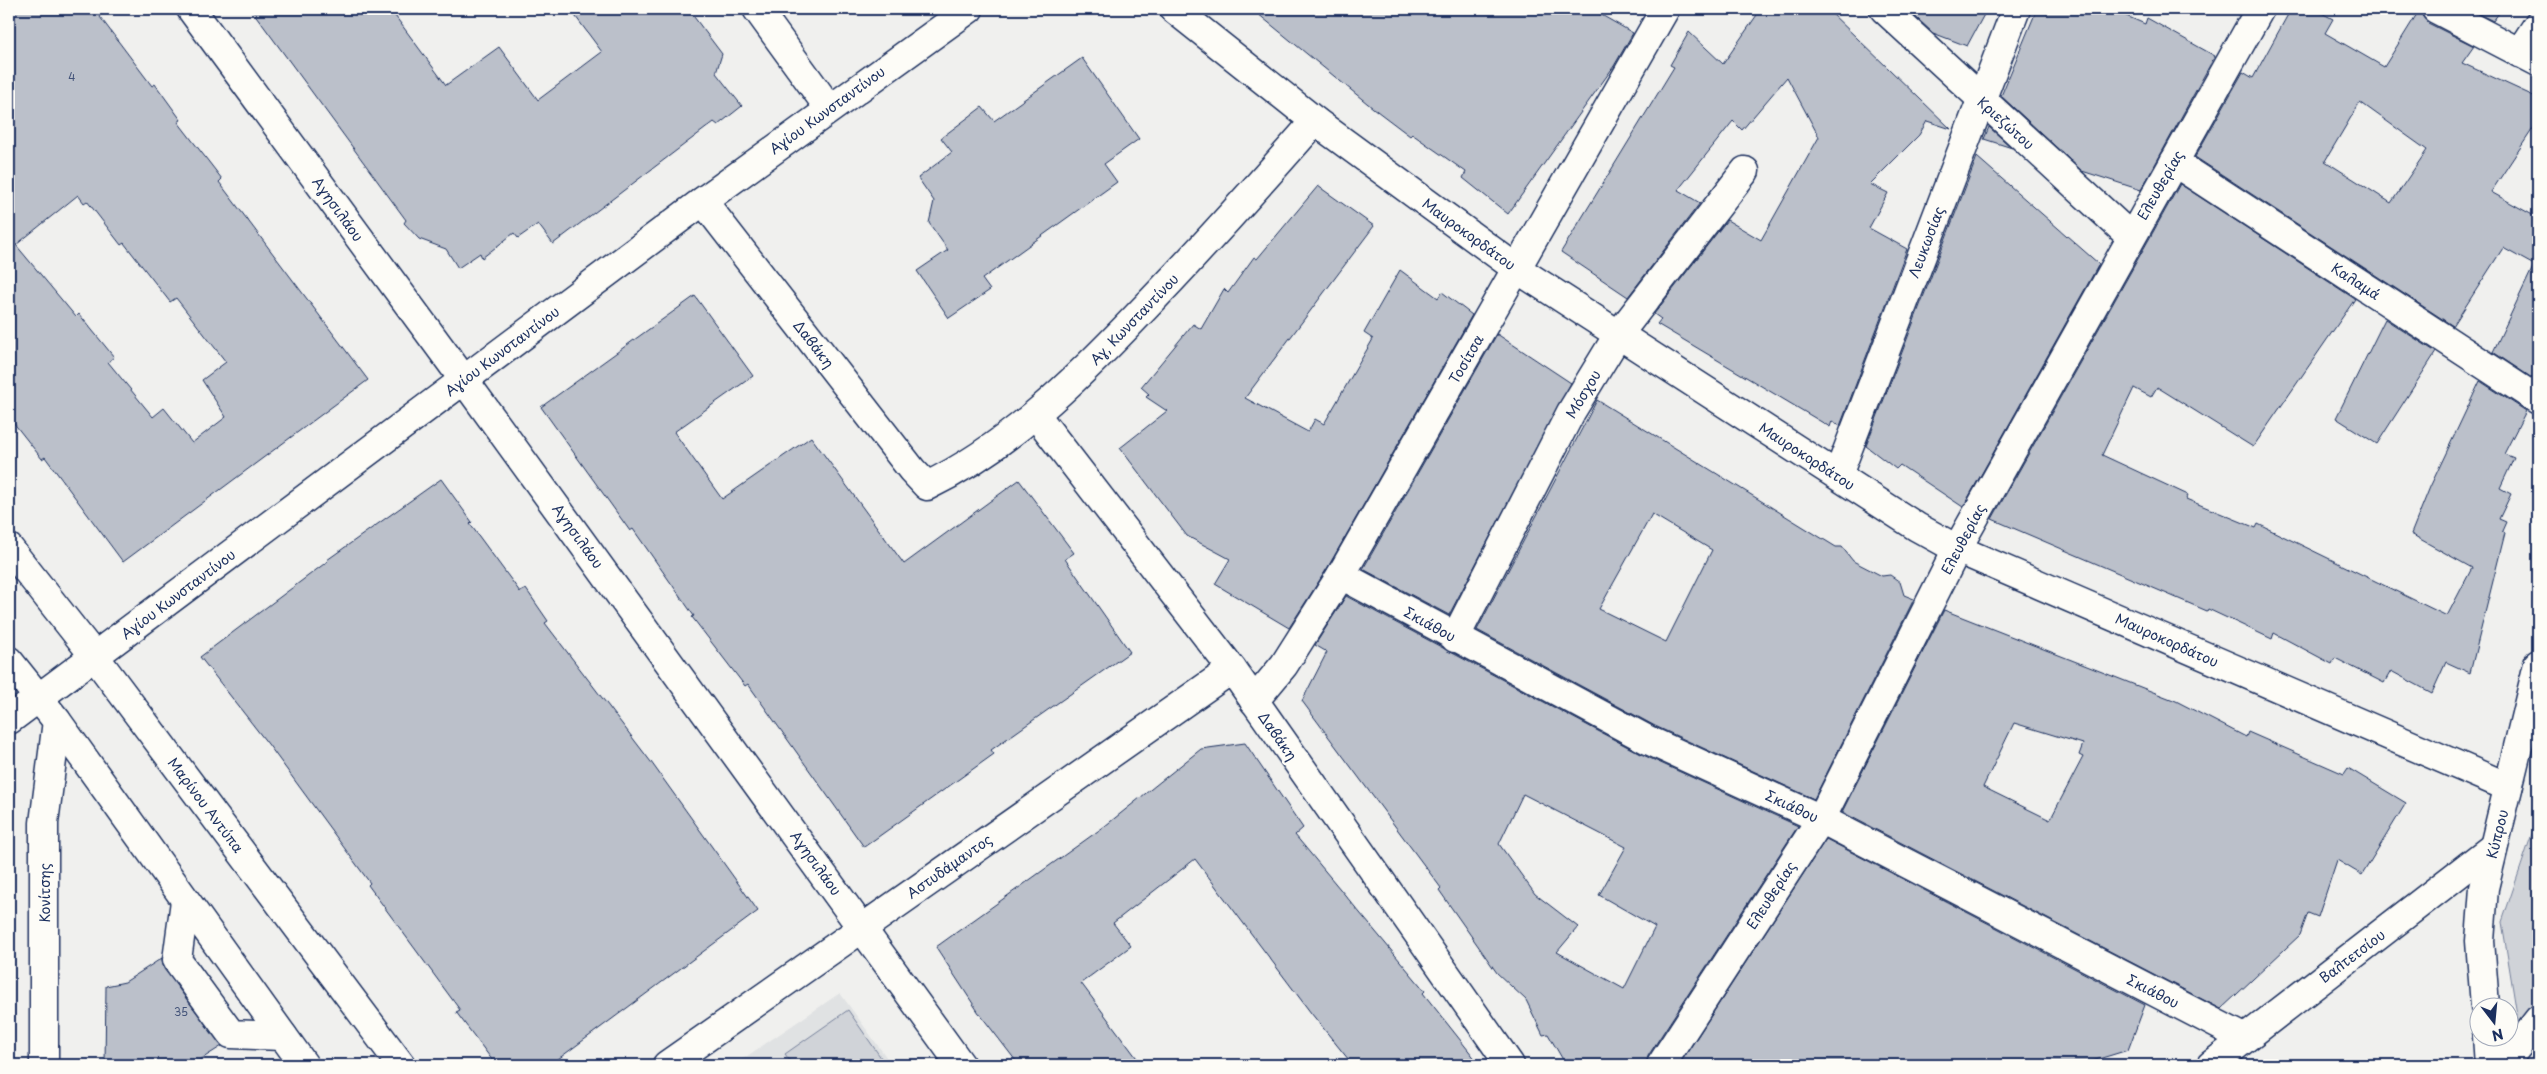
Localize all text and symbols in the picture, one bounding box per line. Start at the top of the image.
street label: Αγίου Κωνσταντίνου [765,61,889,159]
house number: 4 [68,68,76,85]
street label: Κριεζώτου [1973,92,2039,154]
street label: Ελευθερίας [2132,146,2188,224]
street label: Αγησιλάου [307,172,369,246]
street label: Μαυροκορδάτου [1418,193,1520,275]
street label: Λευκωσίας [1903,203,1949,281]
street label: Καλαμά [2327,257,2385,305]
street label: Αγ, Κωνσταντίνου [1085,269,1183,369]
street label: Αγίου Κωνσταντίνου [440,301,564,401]
street label: Δαβάκη [789,316,839,372]
street label: Τοσίτσα [1443,330,1489,388]
street label: Μόσχου [1560,366,1606,422]
street label: Μαυροκορδάτου [1755,417,1859,495]
street label: Αγησιλάου [547,499,609,573]
street label: Ελευθερίας [1936,500,1990,578]
street label: Αγίου Κωνσταντίνου [116,544,240,644]
street label: Σκιάθου [1400,601,1460,647]
street label: Μαυροκορδάτου [2112,608,2222,672]
street label: Δαβάκη [1253,707,1303,765]
street label: Μαρίνου Αντύπα [163,753,249,857]
street label: Σκιάθου [1762,785,1822,827]
street label: Κύπρου [2481,807,2513,861]
street label: Αγησιλάου [785,826,847,900]
street label: Αστυδάμαντος [902,829,996,903]
street label: Ελευθερίας [1741,857,1801,933]
street label: Κονίτσης [34,863,55,923]
street label: Βαλτετσίου [2315,924,2389,988]
street label: Σκιάθου [2123,969,2183,1013]
north arrow [2470,996,2520,1046]
house number: 35 [174,1003,188,1020]
text: N [2489,1023,2506,1047]

